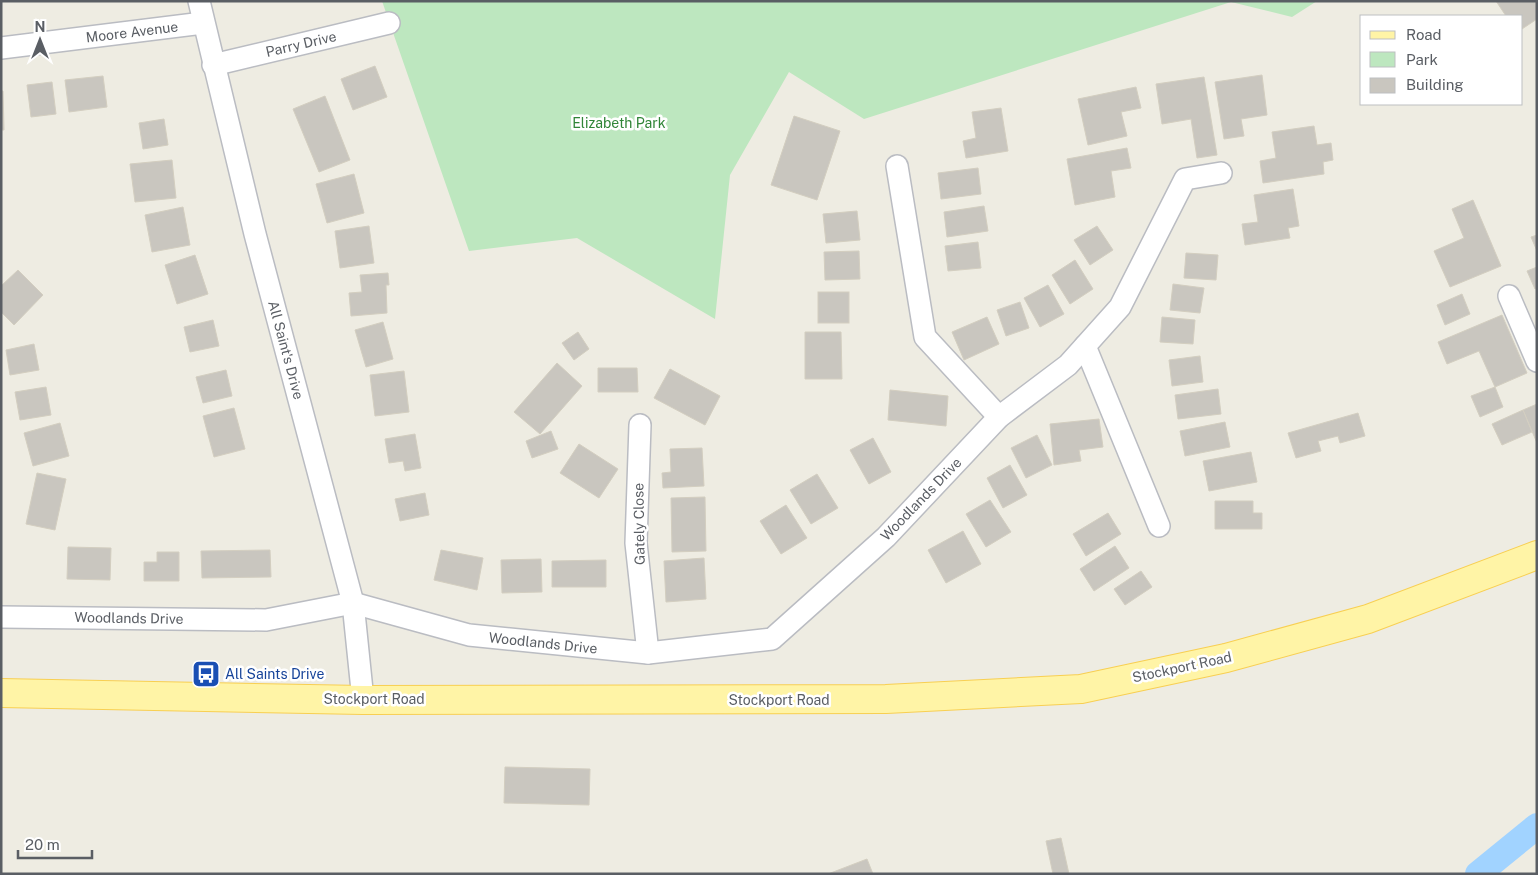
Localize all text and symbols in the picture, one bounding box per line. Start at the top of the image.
north arrow [15,15,65,65]
legend [1360,15,1523,105]
street label: Moore Avenue [85,18,179,46]
text: N [35,19,45,35]
text: Road [1406,26,1442,43]
street label: Parry Drive [264,28,338,60]
text: Park [1406,51,1438,68]
text: Building [1406,76,1464,93]
park label: Elizabeth Park [572,115,666,131]
street label: All Saint's Drive [265,299,307,401]
street label: Woodlands Drive [877,454,965,544]
street label: Gately Close [630,483,648,565]
street label: Woodlands Drive [74,609,184,627]
street label: Woodlands Drive [488,629,598,657]
street label: Stockport Road [1131,649,1233,685]
bus stop icon: All Saints Drive [191,659,221,689]
place label: All Saints Drive [225,666,324,682]
street label: Stockport Road [323,691,425,707]
street label: Stockport Road [728,692,830,708]
scale bar [18,828,91,860]
text: 20 m [25,836,60,853]

